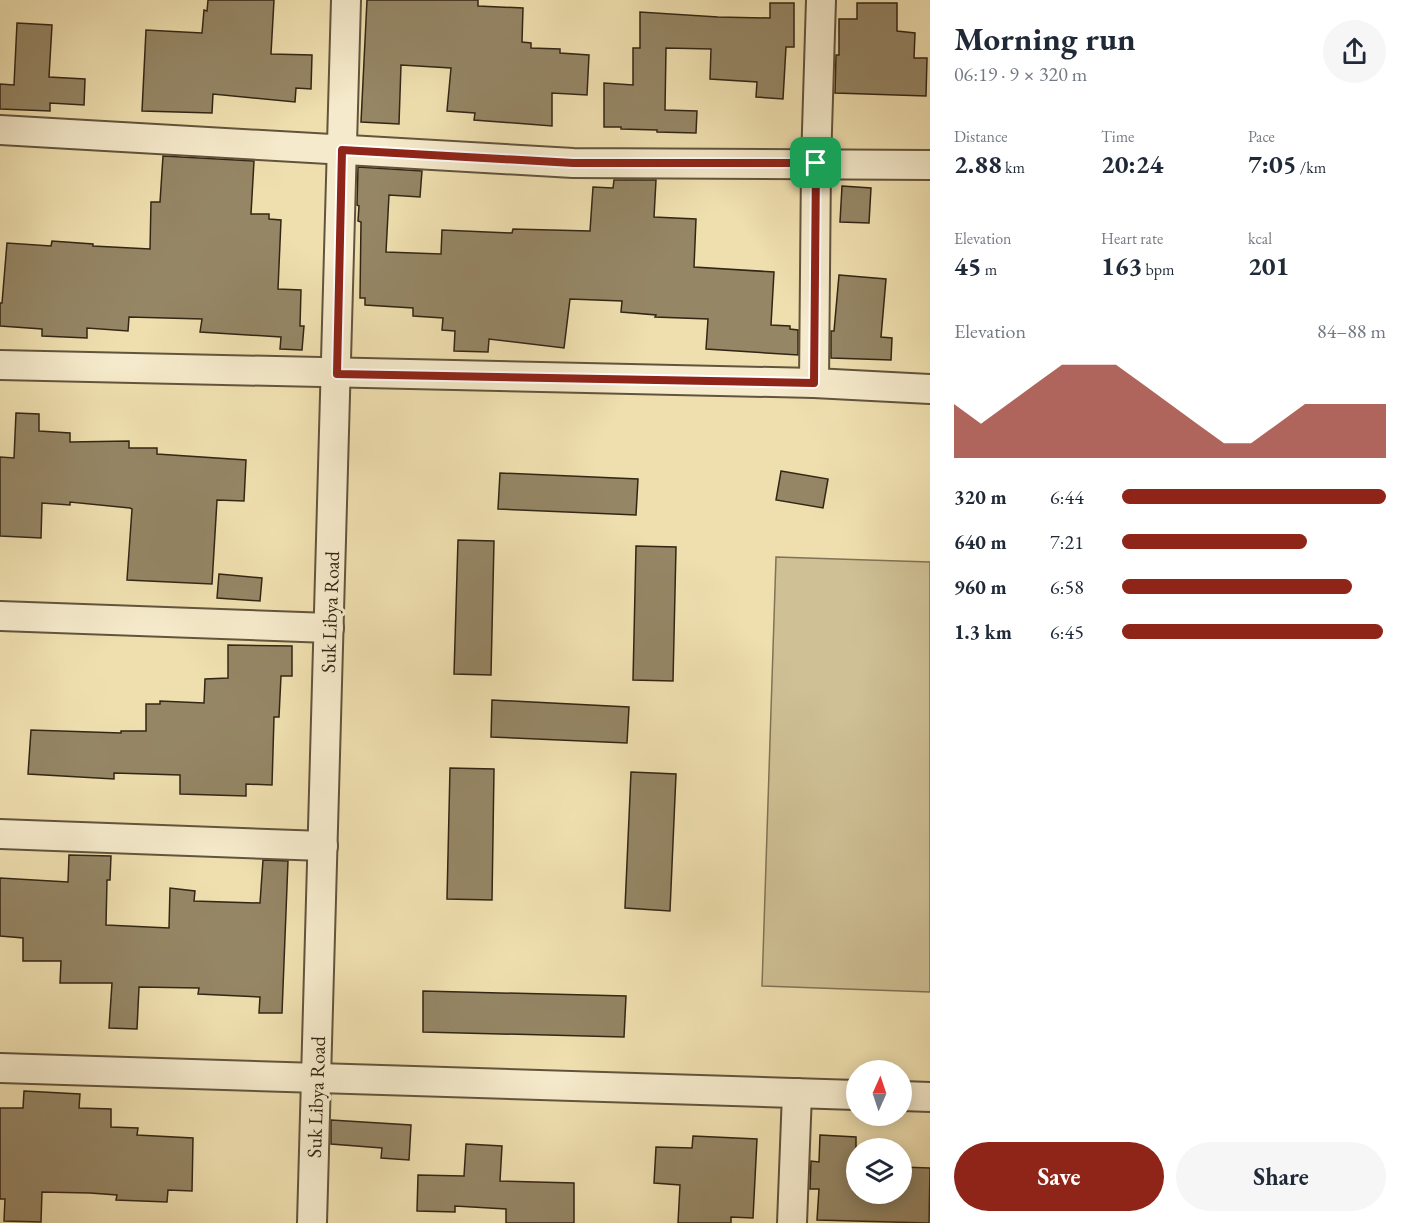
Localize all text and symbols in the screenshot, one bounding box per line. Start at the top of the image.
text: Morning run [954,17,1136,60]
button: share [1323,20,1386,83]
text: 06:19 · 9 × 320 m [954,61,1087,87]
text: Distance [954,126,1007,147]
text: Time [1101,126,1134,147]
text: Pace [1248,126,1275,147]
pin [790,137,841,188]
icon: arrive [799,146,832,179]
text: 2.88 [954,147,1002,181]
text: 20:24 [1101,147,1163,181]
text: 7:05 [1248,147,1297,181]
text: km [1002,157,1025,178]
text: /km [1297,157,1326,178]
text: Elevation [954,228,1012,249]
text: Heart rate [1101,228,1163,249]
text: kcal [1248,228,1272,249]
text: 45 [954,249,982,283]
text: 163 [1101,249,1142,283]
text: 201 [1248,249,1289,283]
text: m [982,259,997,280]
text: bpm [1142,259,1174,280]
text: Elevation [954,318,1026,344]
text: 84–88 m [1317,318,1386,344]
text: 320 m [954,484,1007,510]
text: 6:44 [1050,484,1084,510]
text: 640 m [954,529,1007,555]
text: 7:21 [1050,529,1084,555]
street label: Suk Libya Road [315,550,345,673]
text: 960 m [954,574,1007,600]
text: 6:58 [1050,574,1084,600]
text: 1.3 km [954,619,1012,645]
text: 6:45 [1050,619,1084,645]
street label: Suk Libya Road [301,1035,331,1158]
north arrow [846,1060,912,1126]
map controls [846,1060,912,1204]
button: layers [846,1138,912,1204]
button: Save [954,1142,1164,1211]
button: Share [1176,1142,1386,1211]

